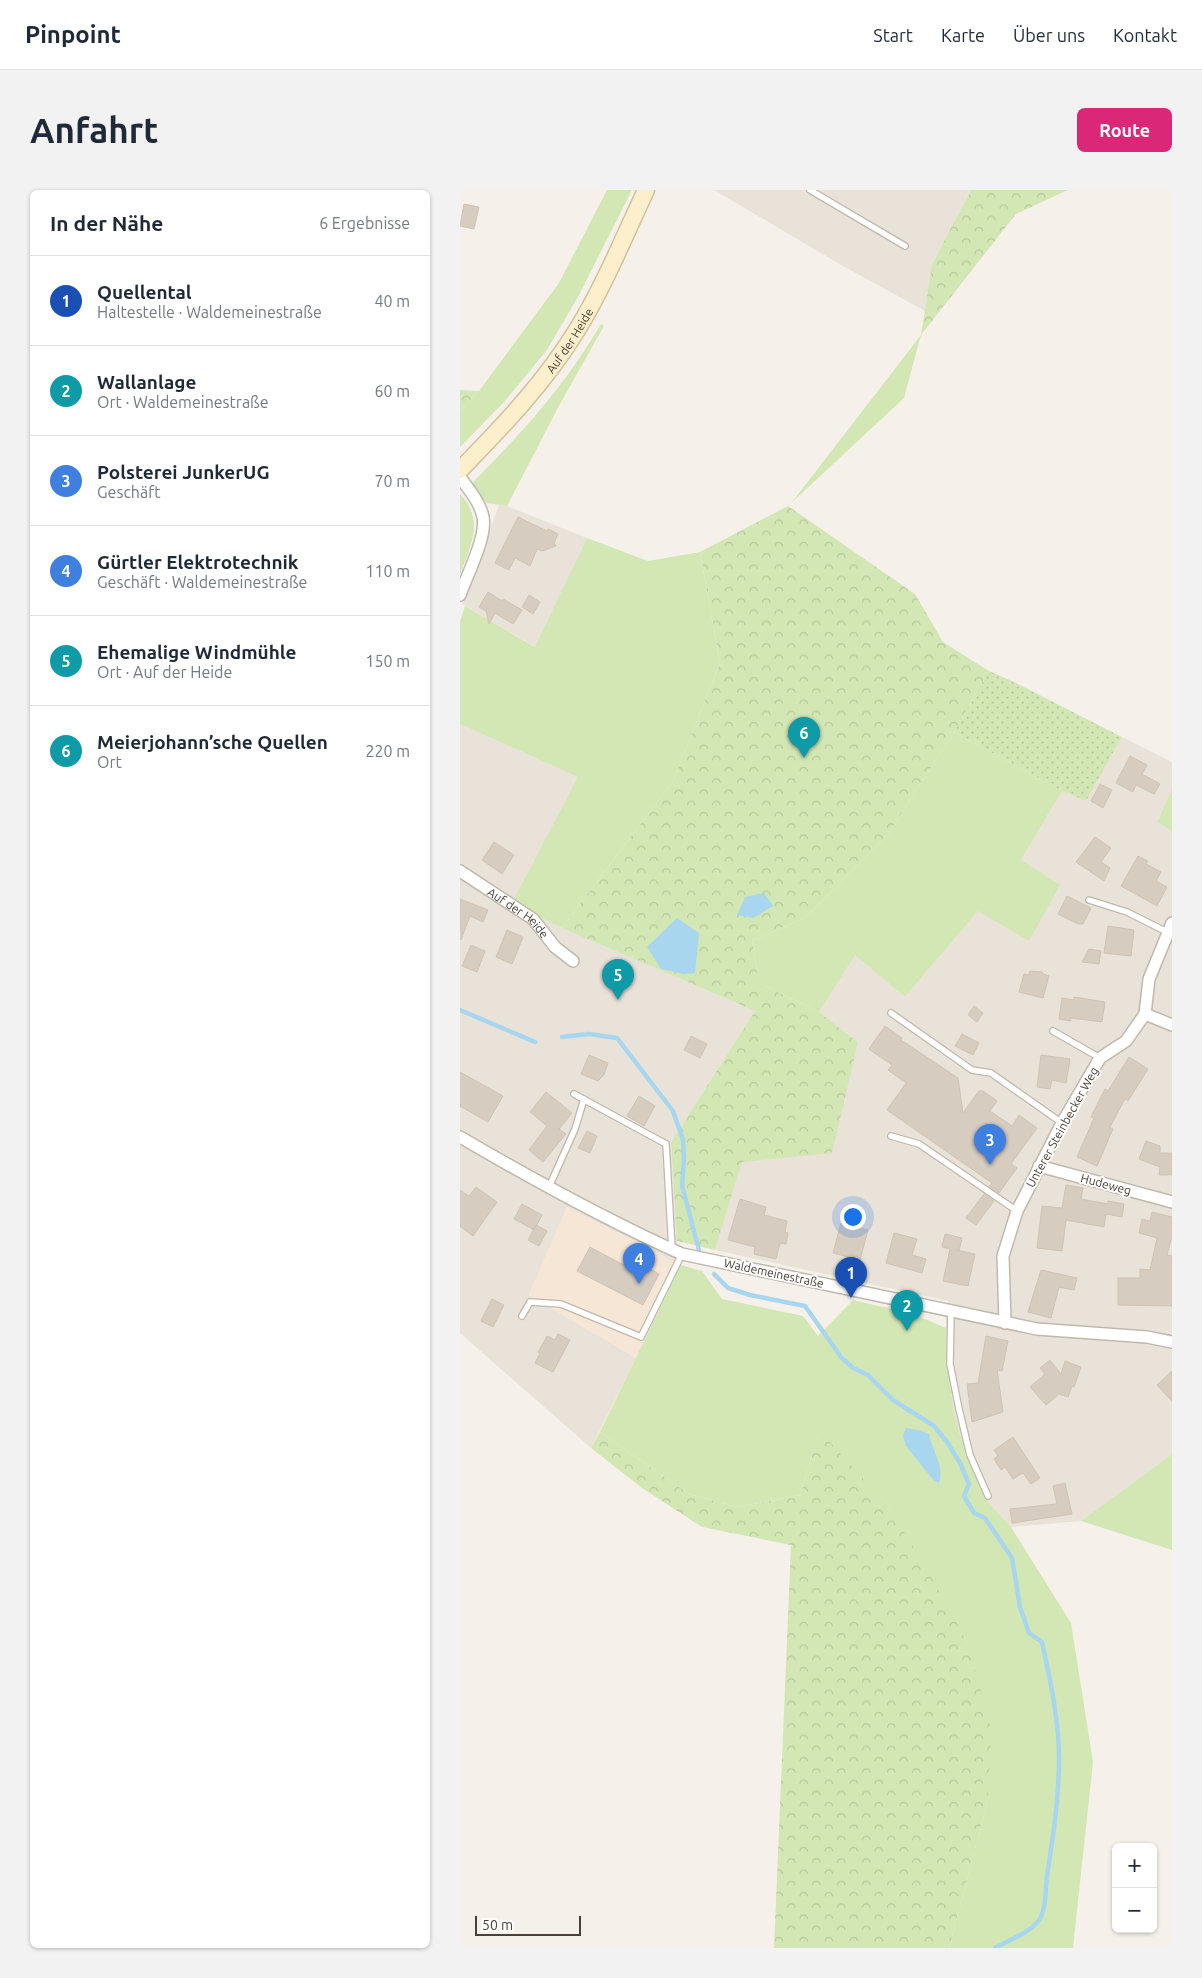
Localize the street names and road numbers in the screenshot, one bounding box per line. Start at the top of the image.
street label: Auf der Heide [543,306,595,375]
street label: Auf der Heide [485,885,552,940]
street label: Unterer Steinbecker Weg [1023,1065,1101,1189]
street label: Hudeweg [1079,1171,1133,1197]
street label: Waldemeinestraße [723,1256,825,1290]

